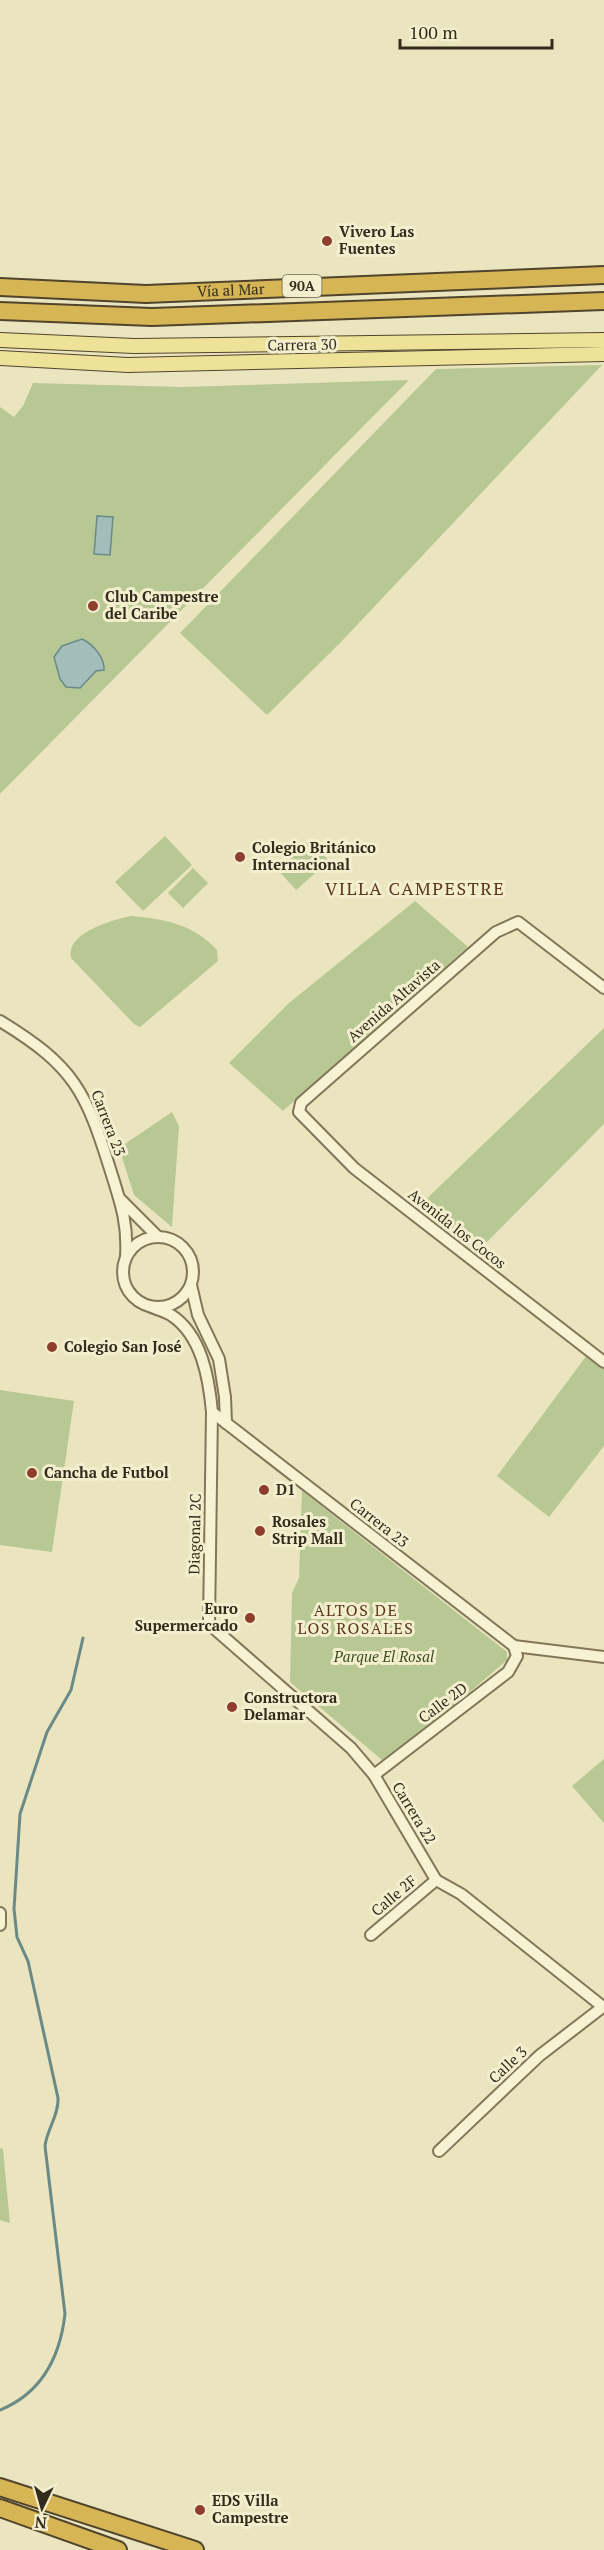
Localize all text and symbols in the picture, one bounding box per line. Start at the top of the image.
scale bar [400,12,552,50]
text: 100 m [409,20,458,44]
place label: Vivero Las Fuentes [339,221,414,258]
marker: Vivero Las Fuentes [320,234,334,248]
road number: 90A [282,275,322,297]
street label: Vía al Mar [197,278,265,301]
street label: Carrera 30 [267,333,337,355]
place label: Club Campestre del Caribe [105,586,218,623]
marker: Club Campestre del Caribe [86,599,100,613]
place label: Colegio Británico Internacional [252,837,376,874]
marker: Colegio Británico Internacional [233,850,247,864]
district label: VILLA CAMPESTRE [325,876,505,900]
street label: Avenida Altavista [343,954,444,1046]
street label: Carrera 23 [87,1087,131,1159]
street label: Avenida los Cocos [405,1184,511,1273]
place label: Colegio San José [64,1336,181,1356]
marker: Colegio San José [45,1340,59,1354]
place label: Cancha de Futbol [44,1462,169,1482]
marker: Cancha de Futbol [25,1466,39,1480]
place label: D1 [276,1479,296,1499]
marker: D1 [257,1483,271,1497]
street label: Diagonal 2C [183,1493,205,1575]
street label: Carrera 23 [346,1493,413,1551]
place label: Rosales Strip Mall [272,1511,343,1548]
marker: Rosales Strip Mall [253,1524,267,1538]
place label: Euro Supermercado [135,1598,238,1635]
district label: ALTOS DE LOS ROSALES [298,1599,414,1639]
marker: Euro Supermercado [243,1611,257,1625]
park label: Parque El Rosal [333,1646,435,1666]
street label: Calle 2D [414,1677,471,1727]
place label: Constructora Delamar [244,1687,338,1724]
marker: Constructora Delamar [225,1700,239,1714]
street label: Carrera 22 [388,1778,441,1847]
street label: Calle 2F [366,1870,420,1920]
street label: Calle 3 [484,2041,531,2087]
north arrow [12,2478,72,2538]
place label: EDS Villa Campestre [212,2490,288,2527]
marker: EDS Villa Campestre [193,2503,207,2517]
text: N [34,2511,48,2534]

